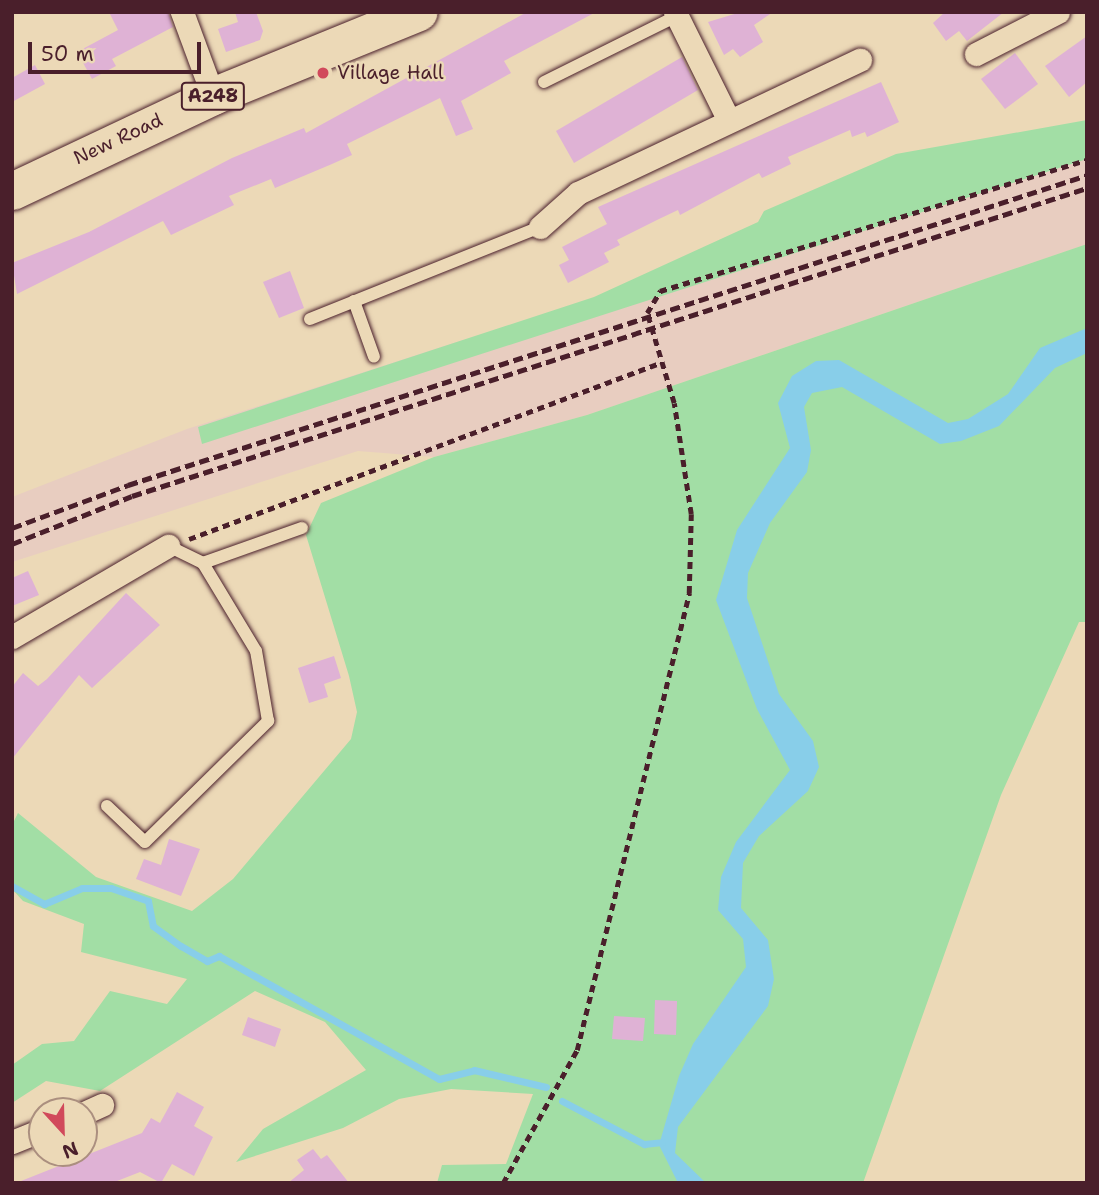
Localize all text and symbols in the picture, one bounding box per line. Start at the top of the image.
scale bar [32,28,205,72]
text: 50 m [41,40,94,68]
place label: Village Hall [337,62,444,84]
marker: Village Hall [315,65,331,81]
road number: A248 [180,82,246,110]
street label: New Road [70,109,166,169]
north arrow [28,1097,98,1167]
text: N [59,1136,82,1164]

